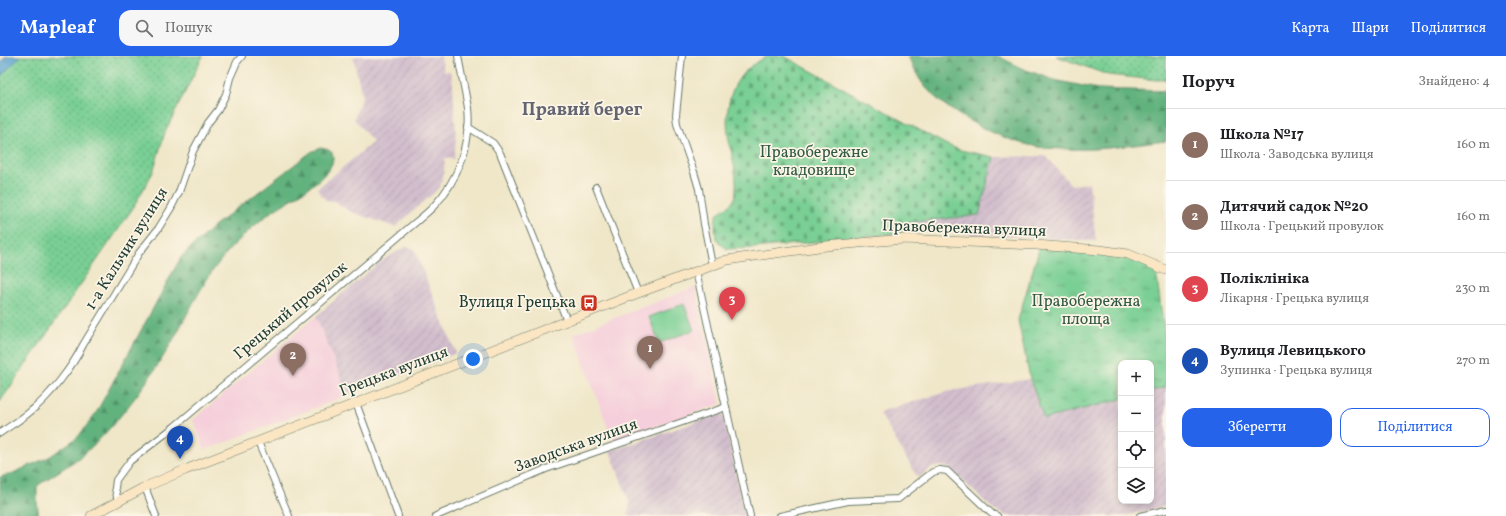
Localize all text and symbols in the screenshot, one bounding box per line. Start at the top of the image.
search box [119,10,399,46]
text: Mapleaf [20,15,95,41]
icon: search [133,17,155,39]
text: Пошук [165,18,212,39]
text: Карта [1292,19,1330,38]
text: Шари [1352,19,1389,38]
text: Поділитися [1411,19,1486,38]
text: Поруч [1182,71,1235,94]
text: Знайдено: 4 [1418,73,1490,91]
district label: Правий берег [522,98,643,123]
text: Школа №17 [1220,125,1304,146]
text: 1 [1192,136,1198,154]
text: 160 m [1456,136,1490,154]
park label: Правобережне кладовище [760,142,868,182]
text: Школа · Заводська вулиця [1220,146,1374,164]
street label: 1-а Кальчик вулиця [80,183,174,315]
text: Дитячий садок №20 [1220,197,1368,218]
text: 2 [1192,208,1198,226]
text: 160 m [1456,208,1490,226]
street label: Правобережна вулиця [881,215,1047,243]
text: Школа · Грецький провулок [1220,218,1384,236]
street label: Грецький провулок [229,257,353,365]
text: Поліклініка [1220,269,1309,290]
text: 3 [1192,280,1198,298]
text: 230 m [1455,280,1490,298]
pin: 3 [719,287,745,320]
text: Лікарня · Грецька вулиця [1220,290,1369,308]
park label: Правобережна площа [1032,291,1140,331]
place label: Вулиця Грецька [459,292,576,314]
bus stop icon: Вулиця Грецька [579,293,599,313]
pin: 1 [637,336,663,369]
street label: Грецька вулиця [336,341,452,403]
text: Вулиця Левицького [1220,341,1366,362]
pin: 2 [280,343,306,376]
your location [463,349,483,369]
text: 4 [1191,352,1199,370]
text: 270 m [1456,352,1490,370]
map controls [1118,360,1154,504]
button: + [1118,360,1154,396]
text: Зупинка · Грецька вулиця [1220,362,1372,380]
button: − [1118,396,1154,432]
button: Зберегти [1182,408,1332,447]
button: Поділитися [1340,408,1490,447]
street label: Заводська вулиця [511,413,641,479]
pin: 4 [167,426,193,459]
button: locate [1118,432,1154,468]
button: layers [1118,468,1154,504]

